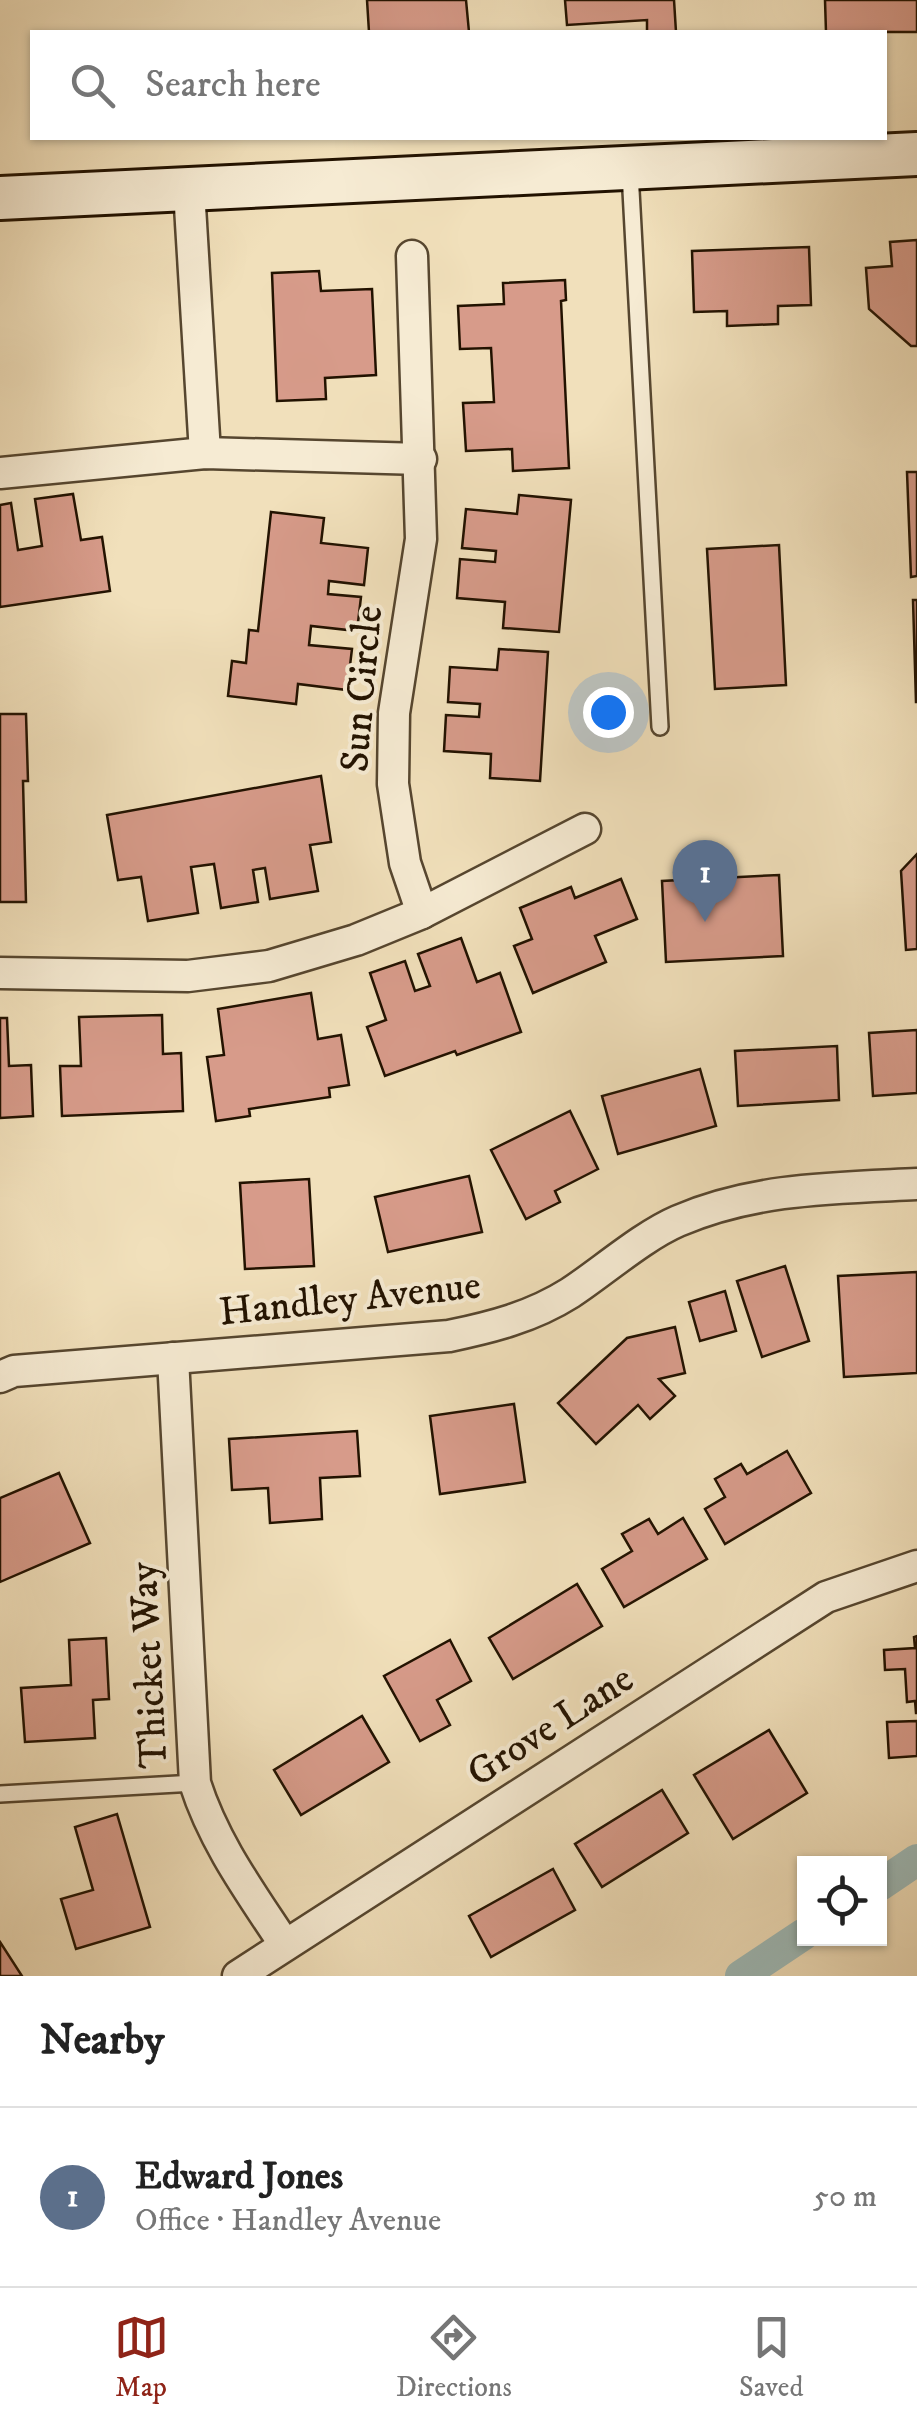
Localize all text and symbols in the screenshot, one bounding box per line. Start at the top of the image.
search box [30,30,887,140]
icon: search [65,58,120,113]
text: Search here [145,61,321,109]
street label: Sun Circle [331,604,395,774]
your location [583,687,634,738]
pin: 1 [672,840,738,922]
street label: Handley Avenue [217,1261,483,1339]
street label: Thicket Way [120,1560,180,1769]
street label: Grove Lane [459,1655,643,1799]
map controls [797,1856,887,1946]
button: locate [797,1856,887,1946]
text: Nearby [40,2015,164,2067]
text: Edward Jones [135,2153,343,2201]
text: 1 [67,2177,78,2217]
text: 50 m [813,2177,877,2217]
text: Office · Handley Avenue [135,2201,441,2241]
tab: Map [114,2310,169,2405]
tab: Directions [396,2310,512,2405]
tab: Saved [739,2310,803,2405]

